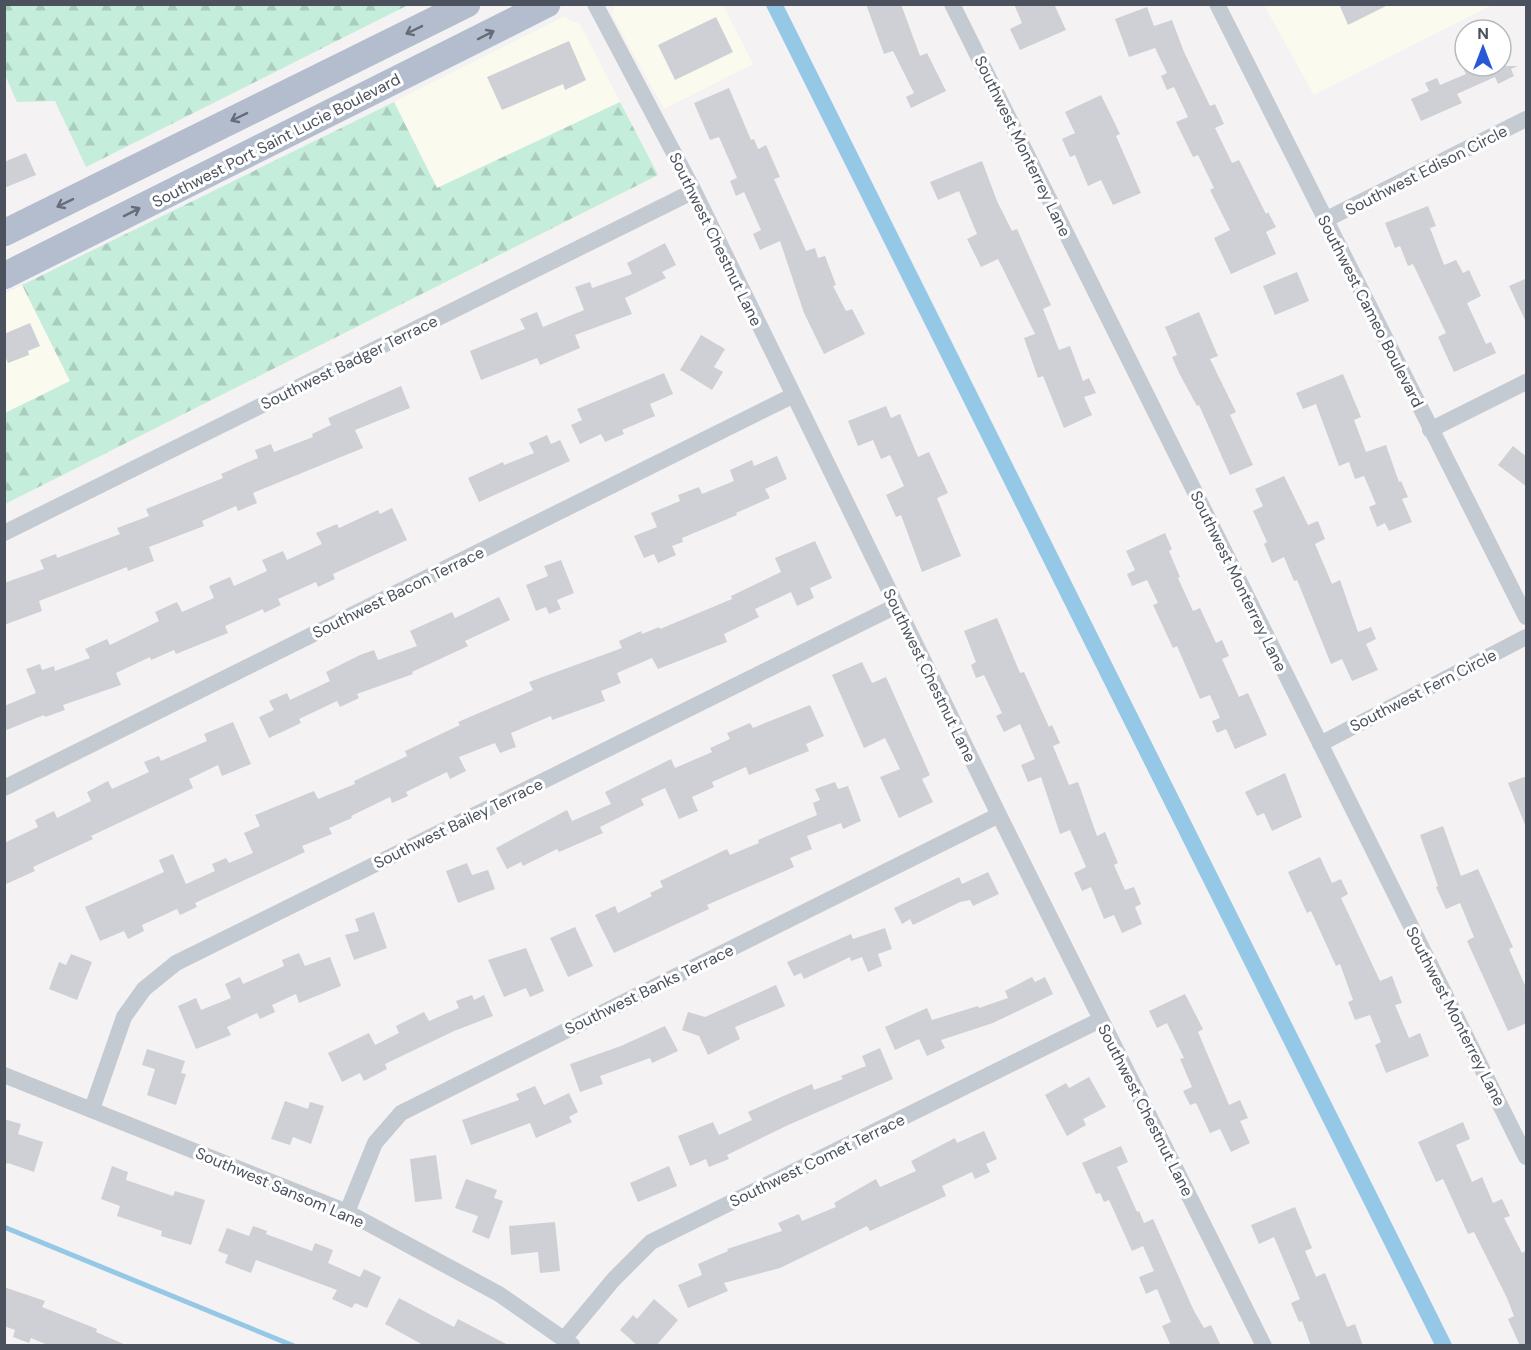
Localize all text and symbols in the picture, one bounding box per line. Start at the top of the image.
north arrow [1453,18,1513,78]
text: N [1477,23,1489,44]
one-way arrow [406,25,424,37]
one-way arrow [477,29,494,41]
street label: Southwest Monterrey Lane [970,52,1076,240]
street label: Southwest Port Saint Lucie Boulevard [149,68,404,212]
one-way arrow [231,112,249,123]
street label: Southwest Edison Circle [1342,120,1511,220]
street label: Southwest Chestnut Lane [664,149,767,329]
one-way arrow [56,198,74,210]
one-way arrow [123,206,140,218]
street label: Southwest Cameo Boulevard [1313,212,1428,411]
street label: Southwest Badger Terrace [257,310,441,414]
street label: Southwest Monterrey Lane [1186,487,1292,675]
street label: Southwest Bacon Terrace [309,542,488,643]
street label: Southwest Chestnut Lane [878,585,981,765]
street label: Southwest Fern Circle [1346,644,1500,737]
street label: Southwest Bailey Terrace [370,773,546,874]
street label: Southwest Monterrey Lane [1401,923,1510,1110]
street label: Southwest Banks Terrace [561,939,737,1040]
street label: Southwest Chestnut Lane [1093,1021,1198,1200]
street label: Southwest Comet Terrace [726,1109,908,1212]
street label: Southwest Sansom Lane [192,1142,367,1233]

